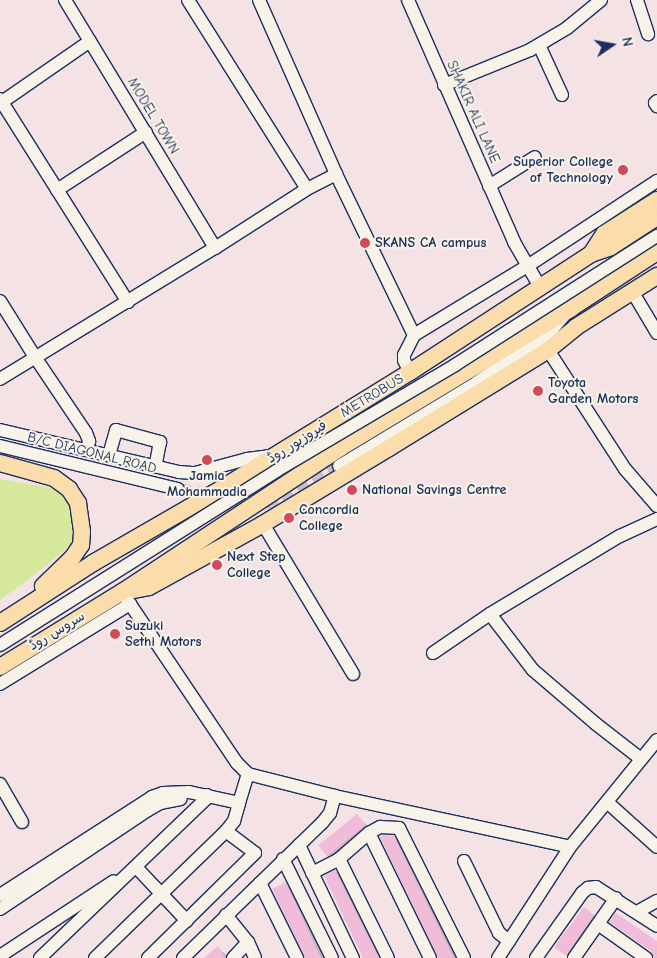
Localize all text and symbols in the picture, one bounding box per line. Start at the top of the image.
north arrow [587,20,637,70]
text: N [618,36,636,48]
street label: SHAKIR ALI LANE [443,58,503,166]
street label: MODEL TOWN [124,75,182,157]
place label: Superior College of Technology [513,154,613,186]
marker: Superior College of Technology [617,164,629,176]
place label: SKANS CA campus [375,235,486,251]
marker: SKANS CA campus [359,237,371,249]
street label: METROBUS [337,371,407,421]
place label: Toyota Garden Motors [548,375,639,408]
marker: Toyota Garden Motors [532,385,544,397]
street label: فیروزپور روڈ [264,417,330,467]
street label: B/C DIAGONAL ROAD [26,429,158,477]
marker: Jamia Mohammadia [201,454,213,466]
place label: Jamia Mohammadia [167,468,247,501]
place label: National Savings Centre [362,482,506,498]
marker: National Savings Centre [346,484,358,496]
place label: Concordia College [299,502,359,534]
marker: Concordia College [283,512,295,524]
place label: Next Step College [227,549,286,582]
marker: Next Step College [211,559,223,571]
street label: سروس روڈ [26,608,88,654]
place label: Suzuki Sethi Motors [125,618,201,650]
marker: Suzuki Sethi Motors [109,628,121,640]

